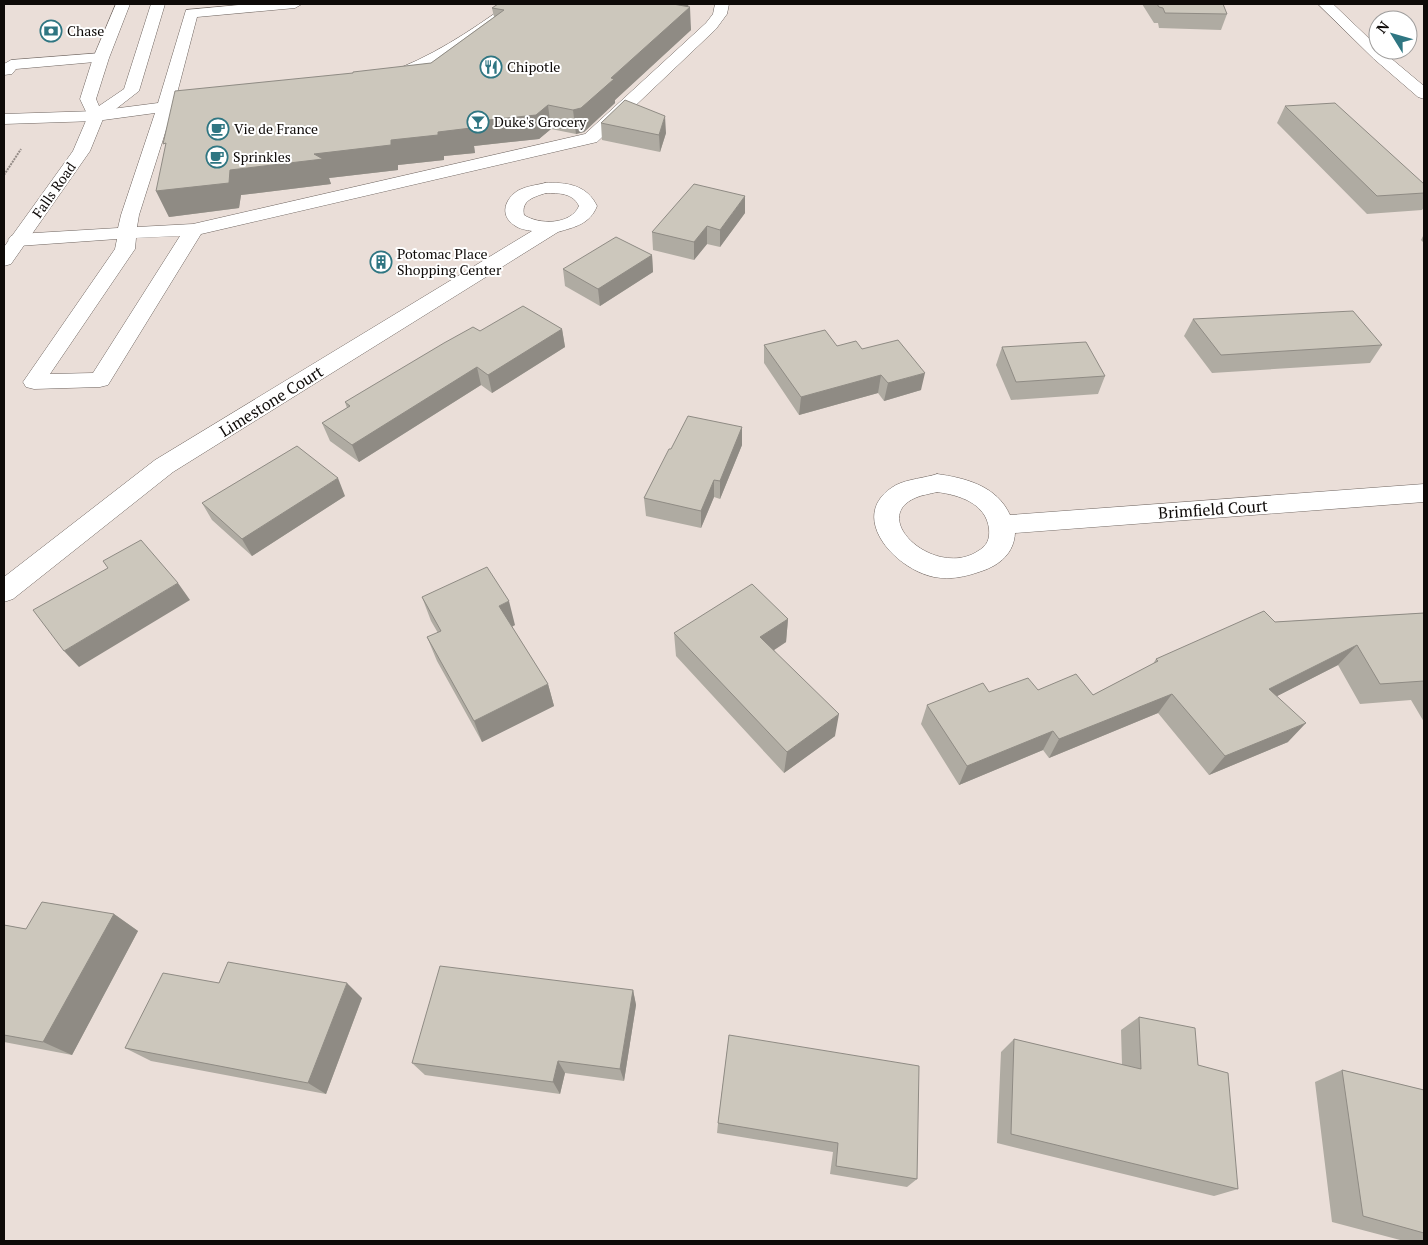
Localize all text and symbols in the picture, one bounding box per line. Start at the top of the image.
north arrow [1368,10,1418,60]
text: N [1371,17,1393,37]
bank icon: Chase [39,19,63,43]
place label: Chase [67,21,104,40]
restaurant icon: Chipotle [479,55,503,79]
place label: Chipotle [507,57,560,76]
bar icon: Duke's Grocery [466,110,490,134]
place label: Duke's Grocery [494,112,587,131]
cafe icon: Vie de France [206,117,230,141]
place label: Vie de France [234,119,318,138]
cafe icon: Sprinkles [205,145,229,169]
place label: Sprinkles [233,147,291,166]
street label: Falls Road [28,158,80,221]
place label: Potomac Place Shopping Center [397,244,502,279]
building icon: Potomac Place Shopping Center [369,250,393,274]
street label: Limestone Court [215,360,327,442]
street label: Brimfield Court [1157,494,1269,524]

